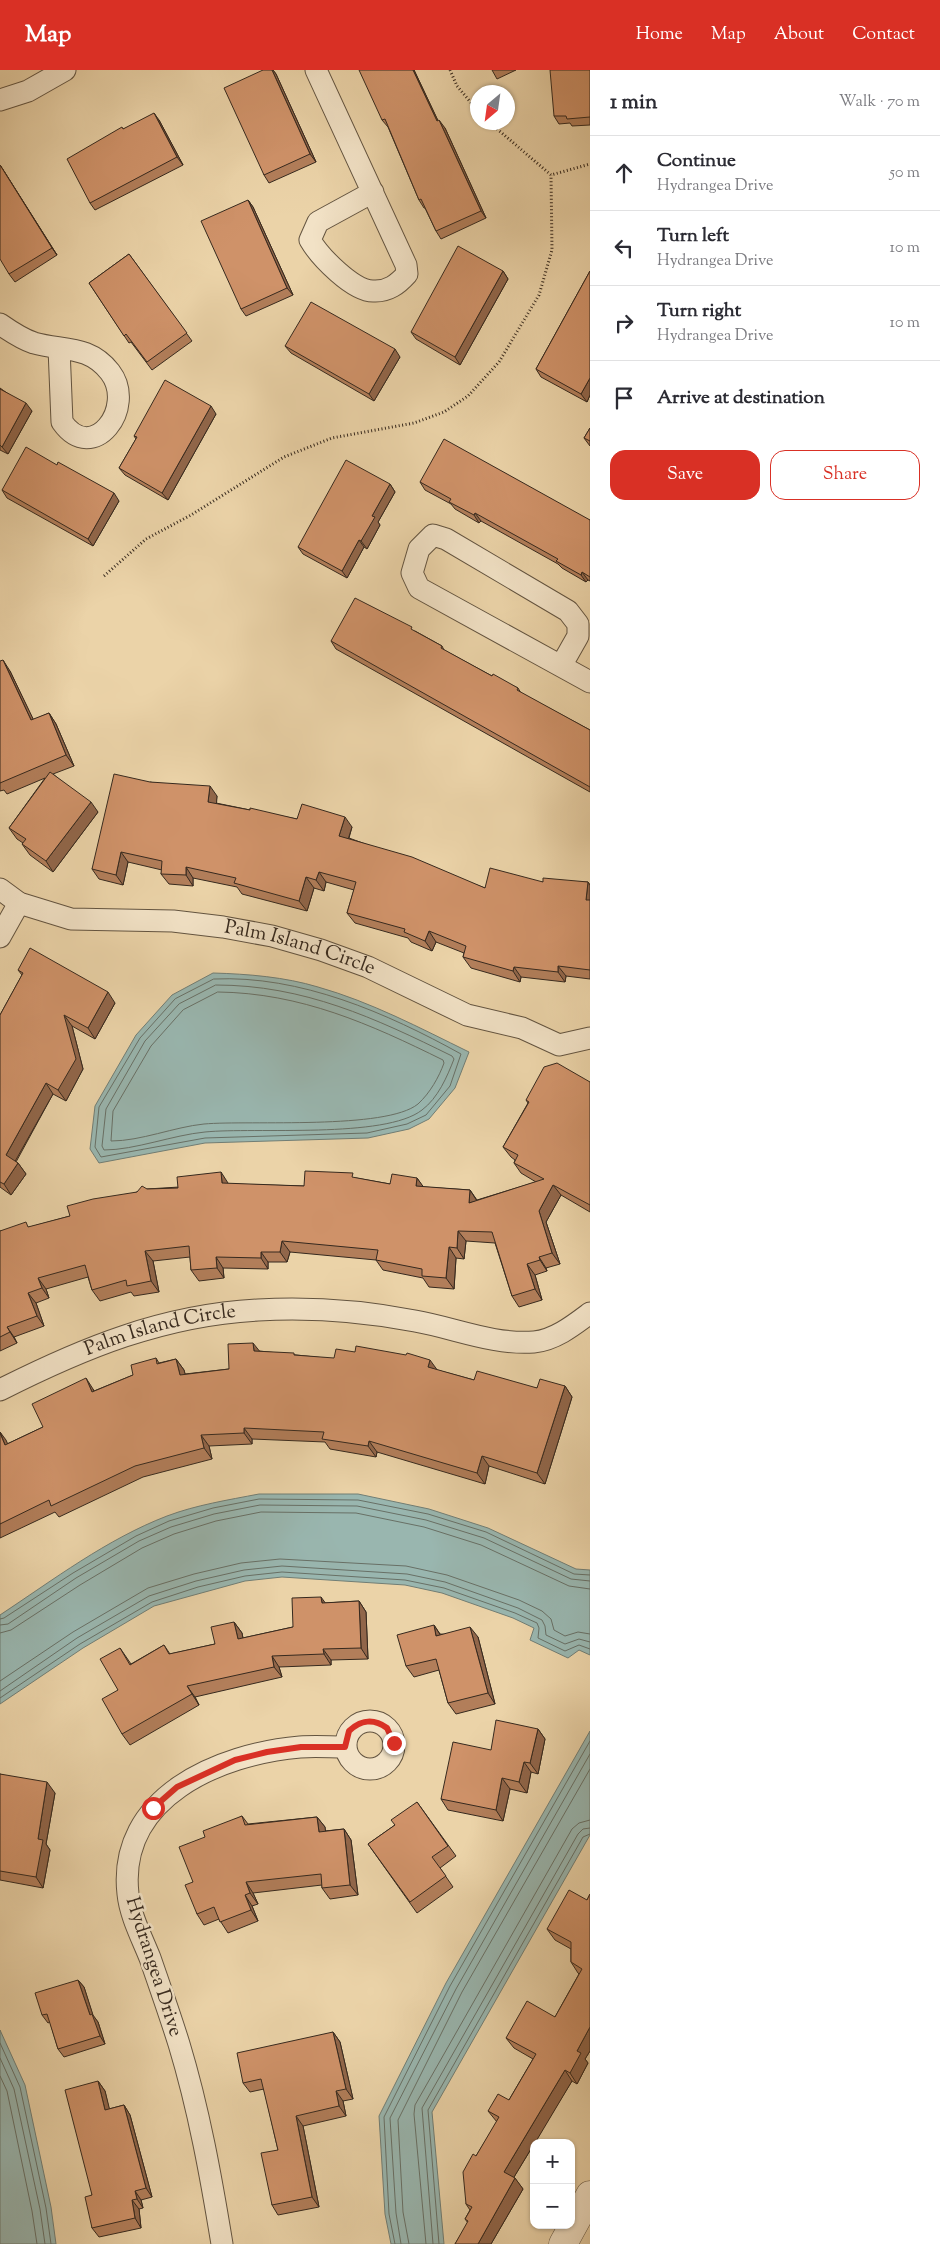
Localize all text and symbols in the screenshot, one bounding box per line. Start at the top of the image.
text: Map [25,18,71,52]
text: Home [636,22,683,48]
text: Map [711,22,746,48]
text: About [774,22,824,48]
text: Contact [852,22,915,48]
north arrow [470,85,515,130]
text: 1 min [610,88,657,118]
text: Walk · 70 m [839,91,920,114]
text: Continue [657,148,736,175]
icon: ahead [610,159,638,187]
text: 50 m [889,162,920,185]
text: Hydrangea Drive [657,175,773,198]
text: Turn left [657,223,729,250]
icon: left [610,234,638,262]
text: 10 m [890,237,920,260]
text: Hydrangea Drive [657,250,773,273]
text: Turn right [657,298,741,325]
icon: right [610,309,638,337]
text: 10 m [890,312,920,335]
text: Hydrangea Drive [657,325,773,348]
icon: arrive [610,384,638,412]
text: Arrive at destination [657,385,825,412]
button: Save [610,450,760,500]
button: Share [770,450,920,500]
street label: Palm Island Circle [222,913,380,983]
street label: Palm Island Circle [80,1297,237,1364]
route end [383,1732,406,1755]
route start [142,1797,165,1820]
street label: Hydrangea Drive [117,1893,189,2041]
map controls [530,2139,575,2229]
button: + [530,2139,575,2184]
button: − [530,2184,575,2229]

